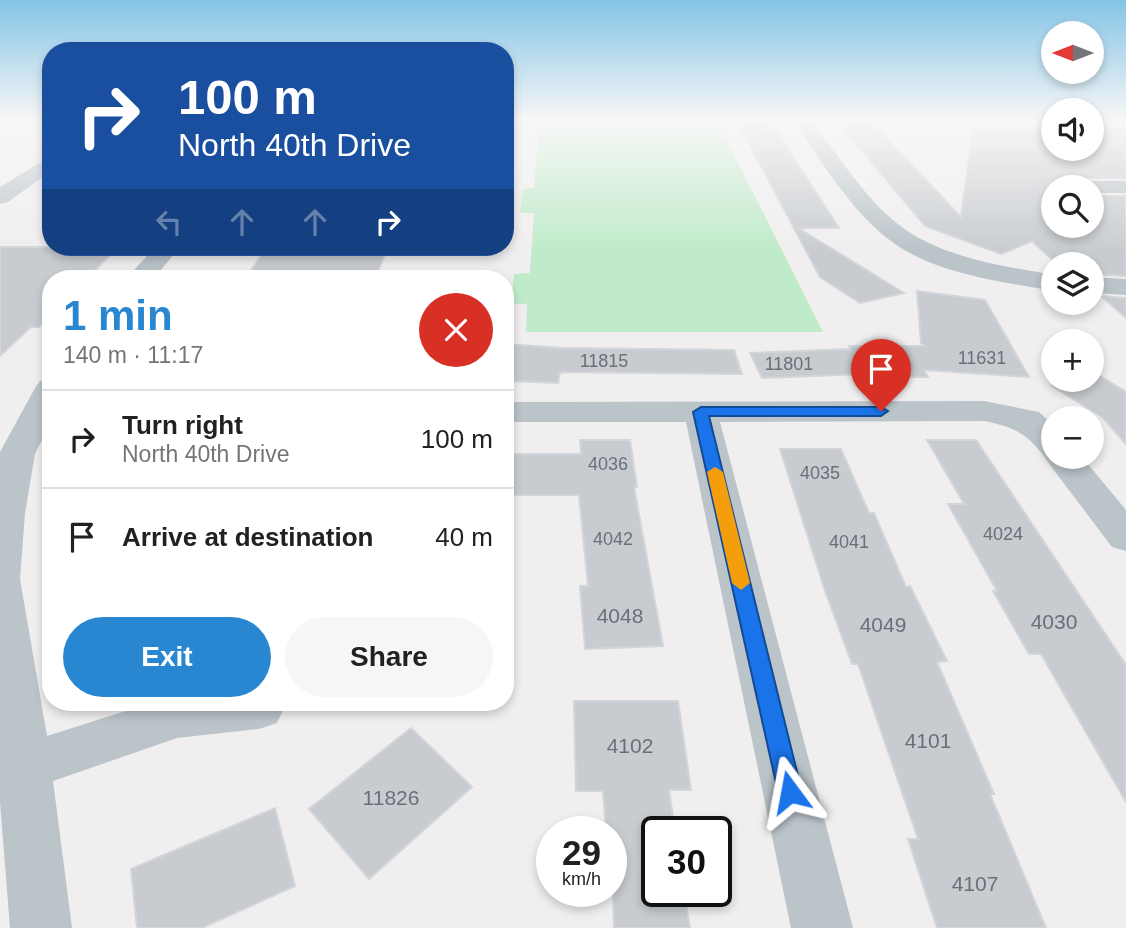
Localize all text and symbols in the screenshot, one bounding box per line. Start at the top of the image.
north arrow [1041,21,1104,84]
map controls [1041,21,1104,469]
icon: right [63,70,154,161]
text: 100 m [178,70,317,124]
button: sound [1041,98,1104,161]
text: North 40th Drive [178,127,411,163]
button: search [1041,175,1104,238]
icon: left [150,203,188,241]
icon: ahead [223,203,261,241]
icon: ahead [296,203,334,241]
icon: right [369,203,407,241]
button: layers [1041,252,1104,315]
text: 1 min [63,292,173,339]
button: close [419,293,493,367]
button: + [1041,329,1104,392]
pin [851,339,911,411]
text: 140 m · 11:17 [63,342,203,368]
house number: 11631 [958,348,1006,368]
icon: arrive [862,350,900,388]
house number: 11815 [580,351,628,371]
house number: 11801 [765,354,813,374]
button: − [1041,406,1104,469]
text: Turn right [122,410,243,440]
icon: right [63,420,101,458]
text: 100 m [421,424,493,454]
text: North 40th Drive [122,441,289,467]
house number: 4036 [588,454,628,474]
house number: 4035 [800,463,840,483]
icon: arrive [63,518,101,556]
text: Arrive at destination [122,522,373,552]
text: 40 m [435,522,493,552]
house number: 4024 [983,524,1023,544]
house number: 4042 [593,529,633,549]
house number: 4041 [829,532,869,552]
house number: 4048 [597,604,643,627]
house number: 4030 [1031,610,1077,633]
house number: 4049 [860,613,906,636]
button: Exit [63,617,271,697]
button: Share [285,617,493,697]
house number: 4101 [905,729,951,752]
house number: 4102 [607,734,653,757]
position arrow [753,755,827,829]
house number: 11826 [363,786,419,809]
speed limit sign: 30 [641,816,732,907]
text: 29 [562,833,601,872]
text: km/h [562,869,601,889]
house number: 4107 [952,872,998,895]

